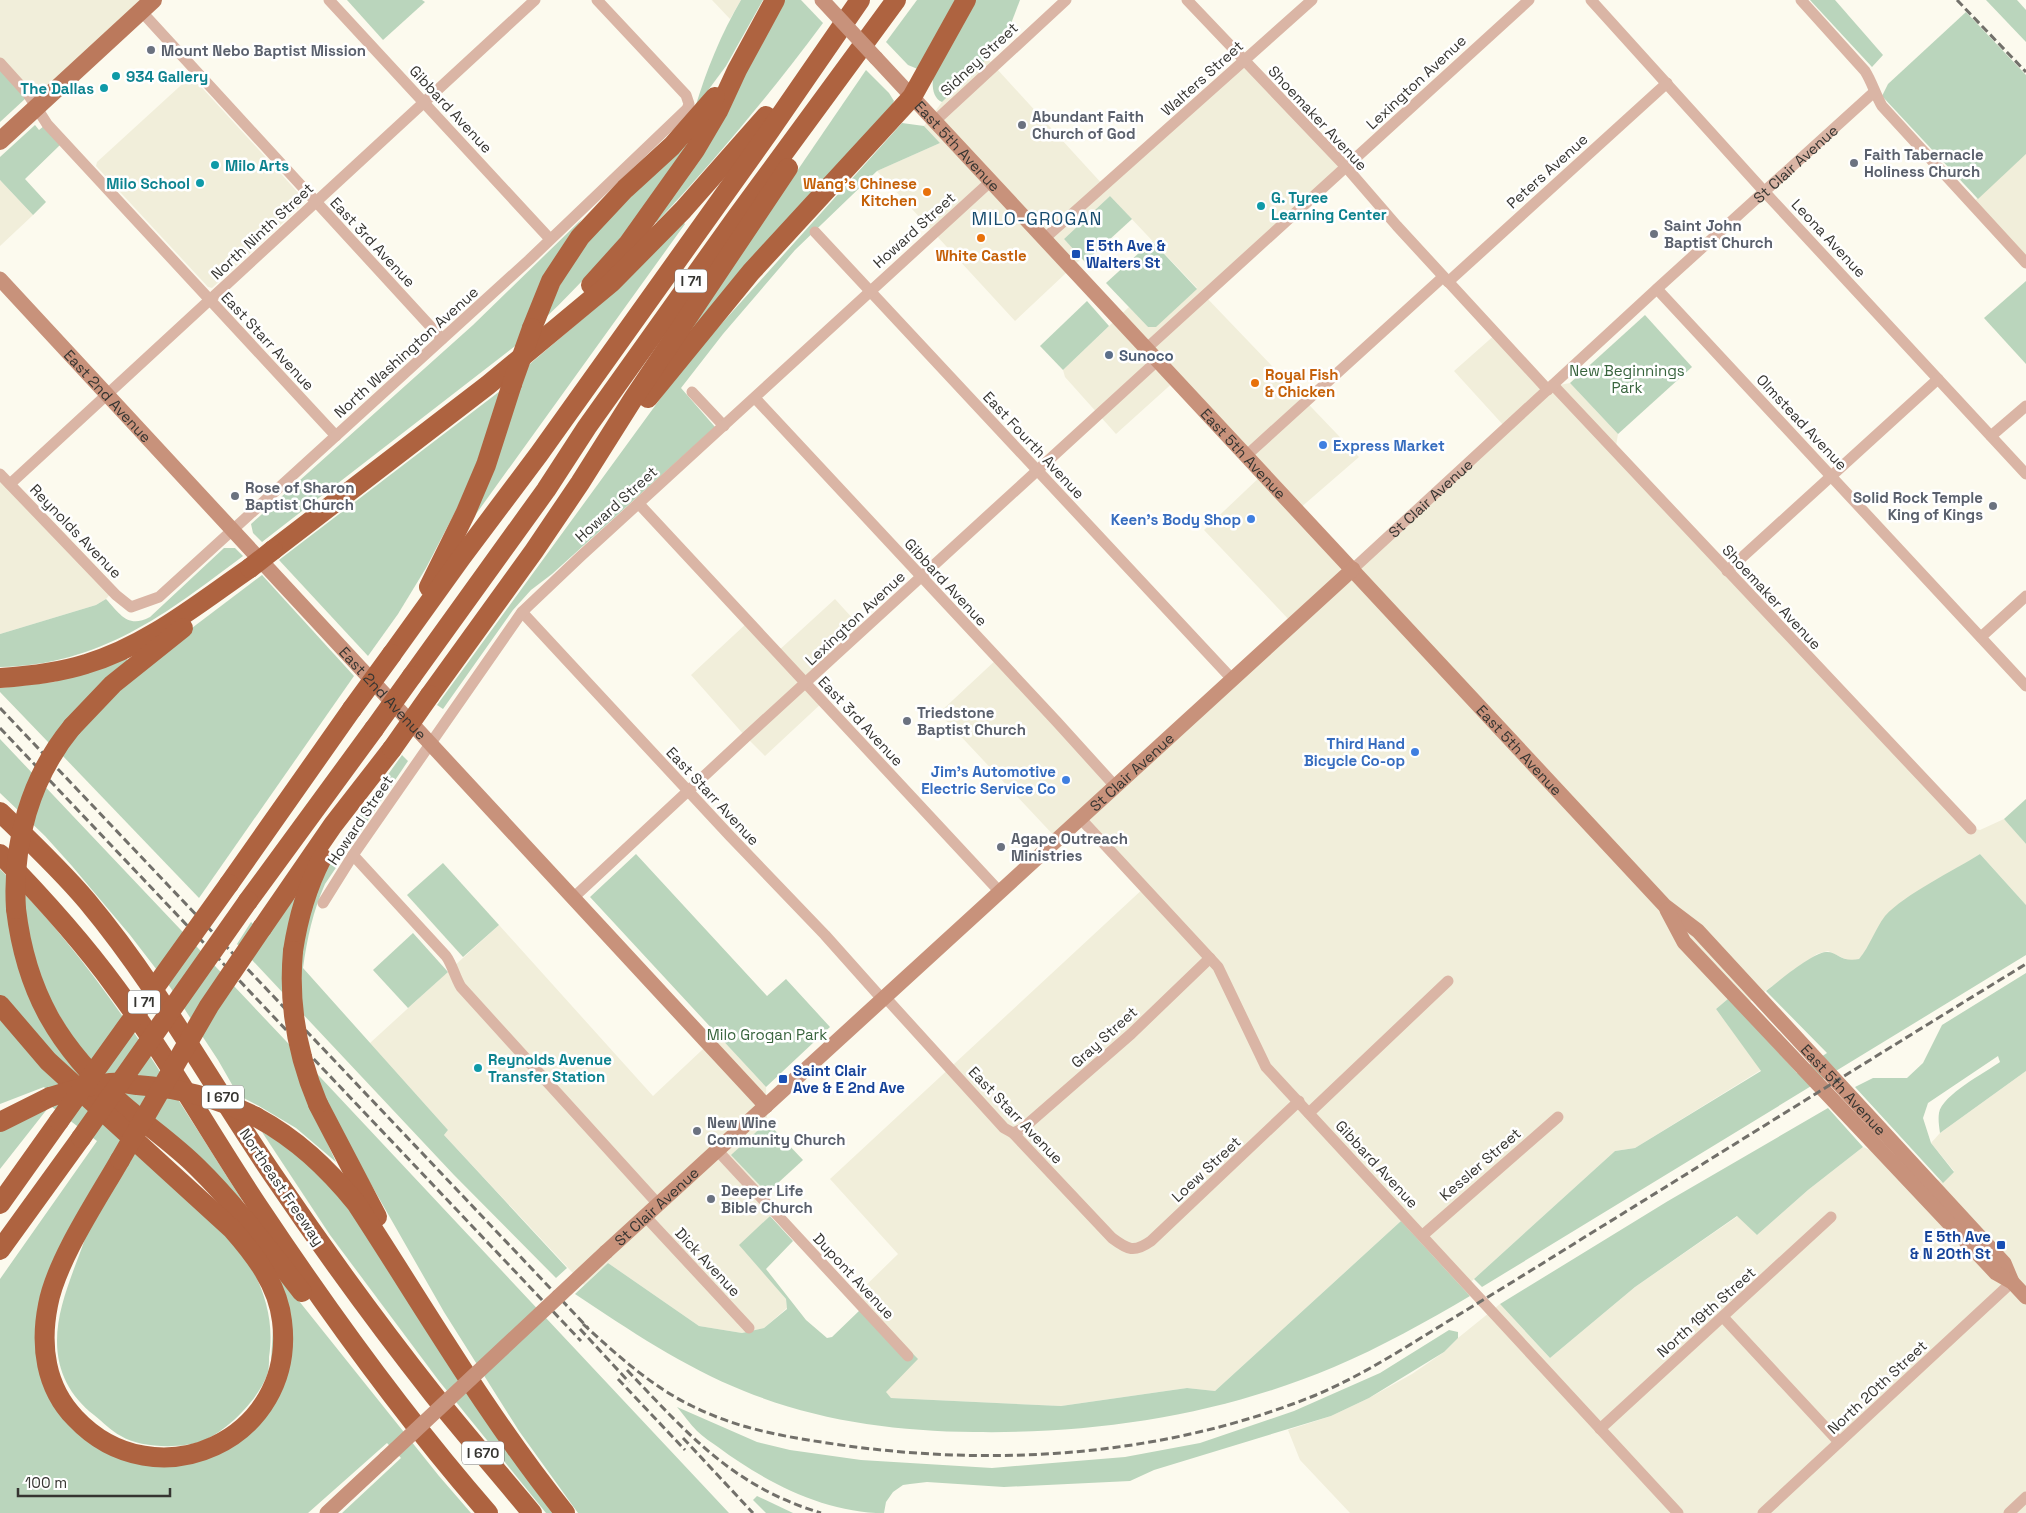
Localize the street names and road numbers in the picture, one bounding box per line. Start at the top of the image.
street label: Sidney Street [936,18,1022,100]
street label: Lexington Avenue [1362,31,1470,133]
street label: Walters Street [1157,36,1247,120]
street label: Gibbard Avenue [405,61,497,157]
street label: Shoemaker Avenue [1264,61,1372,175]
street label: East 5th Avenue [911,96,1005,195]
street label: St Clair Avenue [1749,120,1842,207]
street label: Peters Avenue [1502,129,1592,212]
street label: North Ninth Street [207,179,317,283]
street label: Howard Street [869,188,959,272]
street label: East 3rd Avenue [326,193,420,291]
street label: Leona Avenue [1788,195,1870,281]
road number: I 71 [675,270,707,292]
street label: North Washington Avenue [330,282,482,422]
street label: East Starr Avenue [217,288,319,394]
street label: East 2nd Avenue [60,345,156,446]
street label: Olmstead Avenue [1753,370,1852,474]
street label: East Fourth Avenue [979,387,1089,503]
street label: East 5th Avenue [1197,404,1291,503]
street label: St Clair Avenue [1384,454,1476,541]
street label: Howard Street [571,462,661,546]
street label: Reynolds Avenue [26,480,126,582]
street label: Gibbard Avenue [900,534,992,630]
street label: Shoemaker Avenue [1718,540,1826,654]
street label: Lexington Avenue [801,567,909,669]
street label: East 2nd Avenue [335,642,431,743]
street label: East 3rd Avenue [814,672,908,770]
street label: East 5th Avenue [1473,700,1567,799]
street label: St Clair Avenue [1085,728,1178,815]
street label: East Starr Avenue [662,743,764,849]
street label: Howard Street [323,771,397,869]
road number: I 71 [128,990,160,1014]
street label: Gray Street [1067,1002,1141,1072]
street label: East 5th Avenue [1797,1040,1891,1139]
street label: East Starr Avenue [965,1062,1067,1168]
road number: I 670 [202,1086,244,1108]
street label: Gibbard Avenue [1331,1116,1423,1212]
street label: Kessler Street [1435,1123,1525,1204]
street label: Northeast Freeway [236,1125,328,1249]
street label: Loew Street [1167,1132,1245,1206]
street label: St Clair Avenue [610,1163,703,1250]
street label: Dick Avenue [671,1224,745,1300]
street label: Dupont Avenue [809,1229,899,1323]
street label: North 19th Street [1653,1263,1759,1361]
street label: North 20th Street [1823,1336,1931,1438]
road number: I 670 [462,1442,504,1465]

